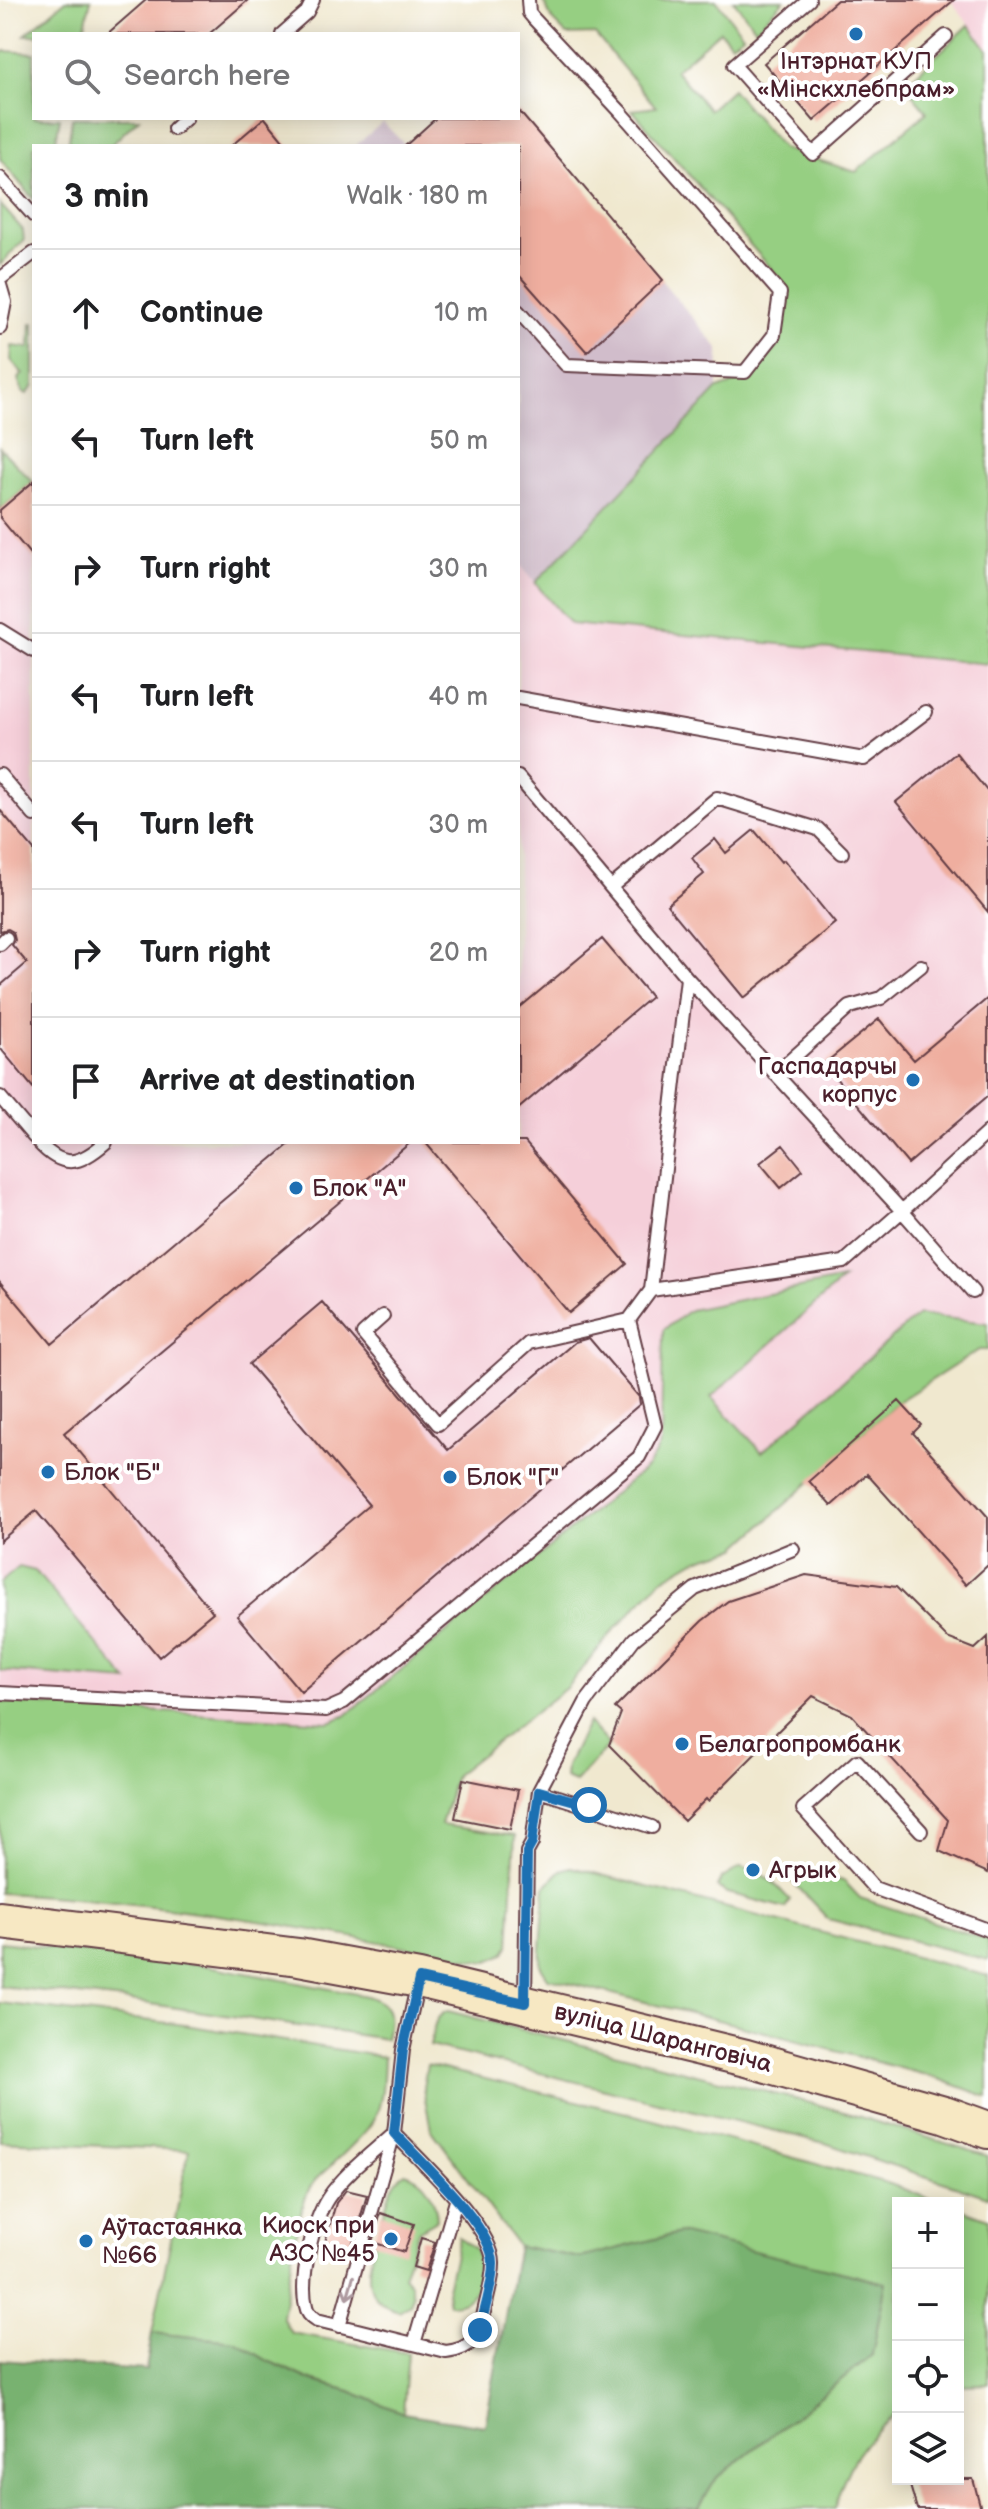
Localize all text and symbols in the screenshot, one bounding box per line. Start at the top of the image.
marker: Інтэрнат КУП «Мінскхлебпрам» [847,25,865,43]
search box [32,32,520,120]
place label: Інтэрнат КУП «Мінскхлебпрам» [757,47,955,104]
icon: search [60,54,104,98]
text: Search here [124,58,290,94]
text: 3 min [64,176,149,217]
text: Walk · 180 m [347,181,488,212]
icon: ahead [64,291,108,335]
text: Continue [140,295,263,331]
text: 10 m [434,298,488,329]
icon: left [64,419,108,463]
text: Turn left [140,423,254,459]
text: 50 m [429,426,488,457]
icon: right [64,547,108,591]
text: Turn right [140,551,271,587]
text: 30 m [428,554,488,585]
icon: left [64,675,108,719]
text: Turn left [140,679,254,715]
text: 40 m [428,682,488,713]
icon: left [64,803,108,847]
text: Turn left [140,807,254,843]
text: 30 m [428,810,488,841]
icon: right [64,931,108,975]
text: Turn right [140,935,271,971]
text: 20 m [429,938,488,969]
place label: Гаспадарчы корпус [758,1052,897,1109]
icon: arrive [64,1059,108,1103]
text: Arrive at destination [140,1063,416,1099]
marker: Гаспадарчы корпус [904,1071,922,1089]
place label: Блок "А" [312,1174,407,1203]
marker: Блок "А" [287,1179,305,1197]
place label: Блок "Б" [64,1458,161,1487]
marker: Блок "Б" [39,1463,57,1481]
place label: Блок "Г" [466,1463,559,1492]
marker: Блок "Г" [441,1468,459,1486]
place label: Белагропромбанк [698,1730,901,1759]
marker: Белагропромбанк [673,1735,691,1753]
route start [571,1787,607,1823]
place label: Агрык [768,1856,837,1885]
marker: Агрык [744,1861,762,1879]
street label: вуліца Шаранговіча [551,1997,775,2079]
map controls [892,2197,964,2485]
button: + [892,2197,964,2269]
place label: Киоск при АЗС №45 [262,2211,375,2268]
place label: Аўтастаянка №66 [101,2213,243,2270]
marker: Киоск при АЗС №45 [382,2230,400,2248]
marker: Аўтастаянка №66 [77,2232,95,2250]
button: − [892,2269,964,2341]
one-way arrow [342,2275,357,2301]
route end [462,2312,498,2348]
button: locate [892,2341,964,2413]
button: layers [892,2413,964,2485]

